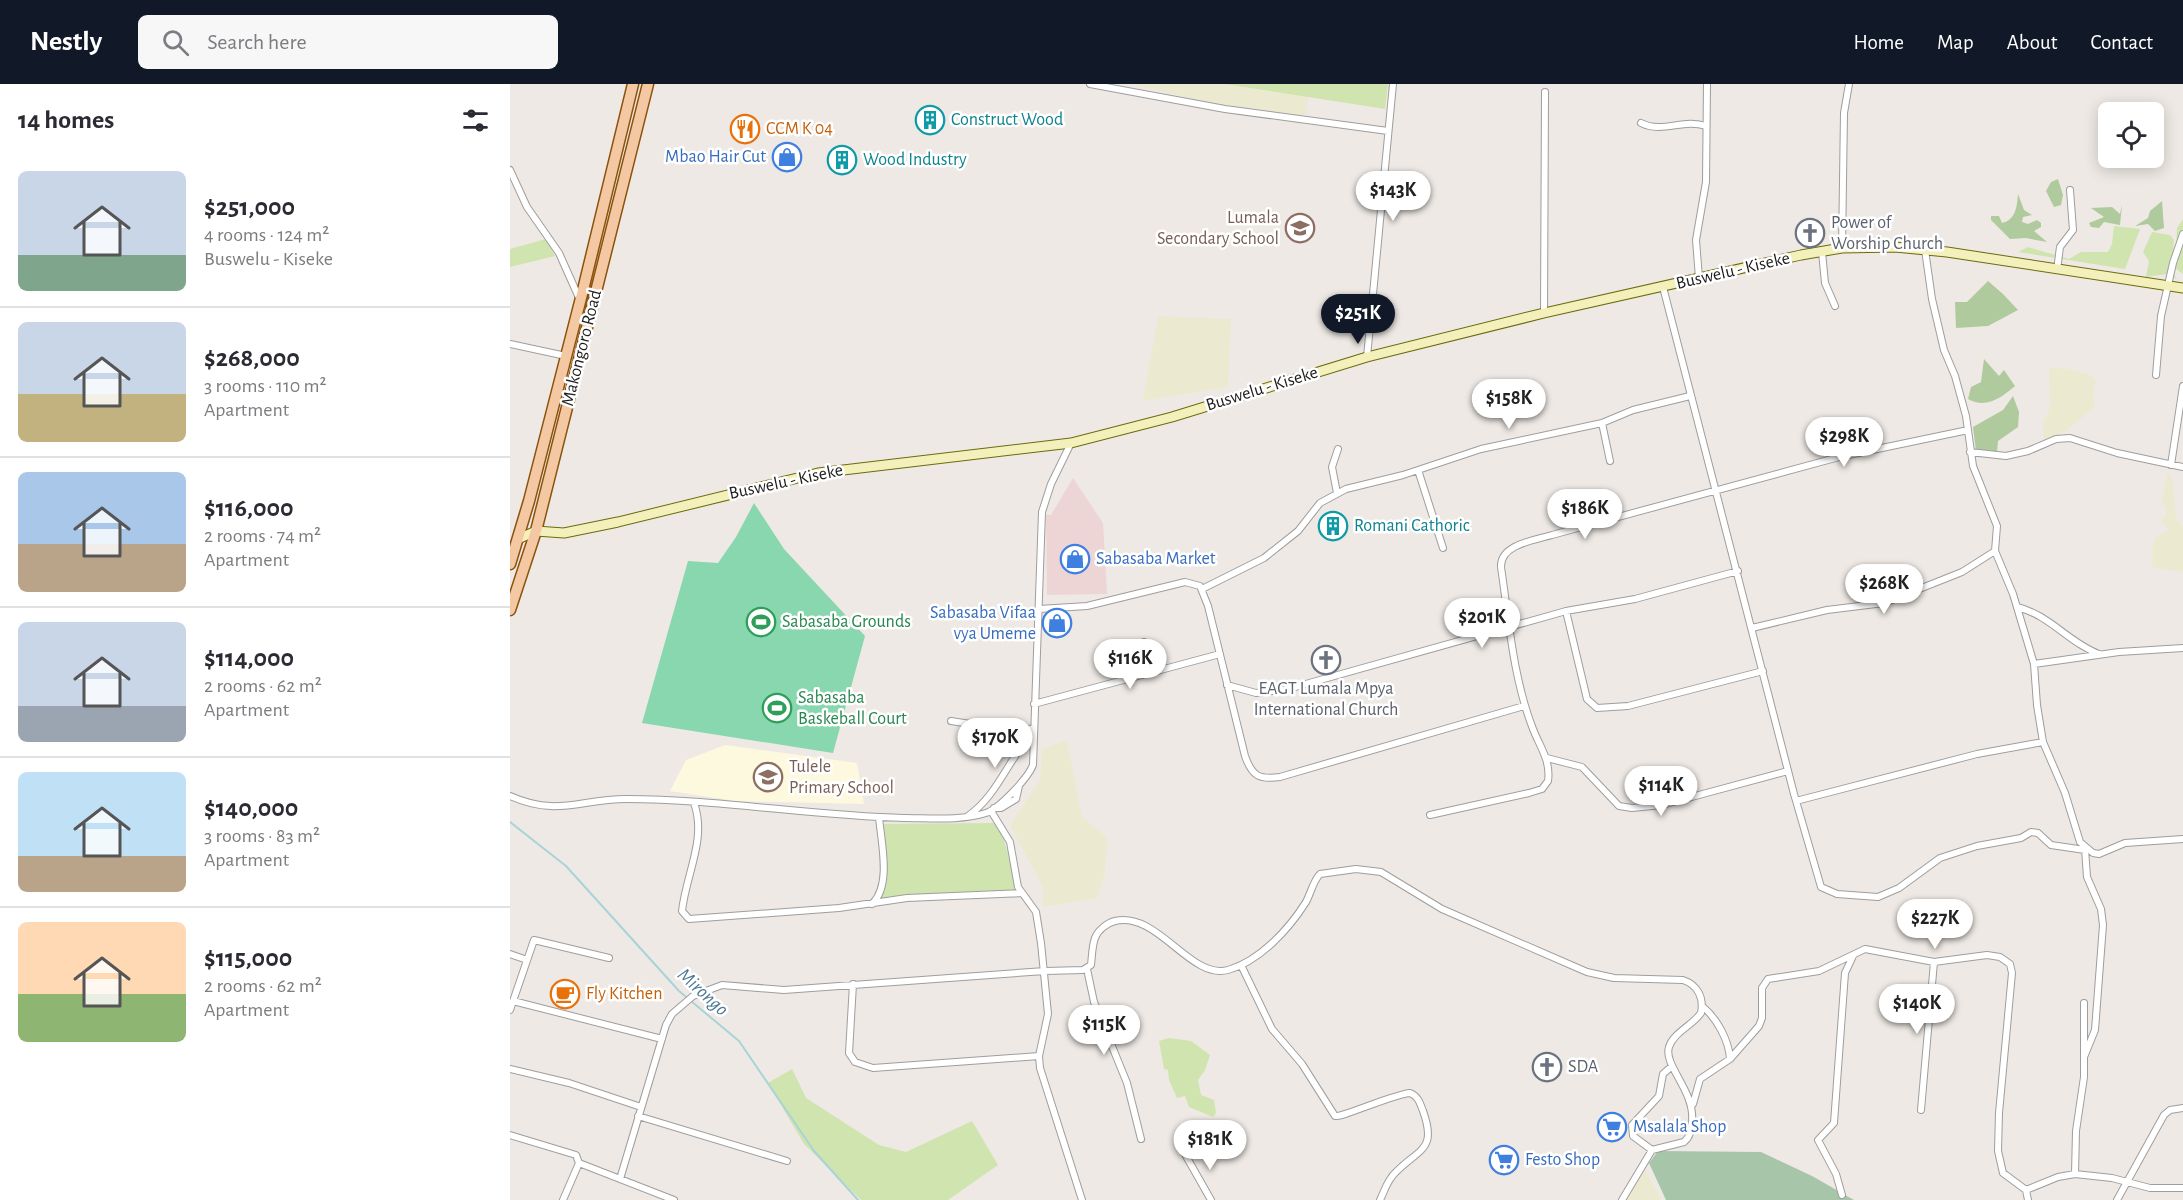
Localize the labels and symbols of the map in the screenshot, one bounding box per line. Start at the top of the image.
building icon: Construct Wood [914,104,946,136]
place label: Construct Wood [951,111,1063,129]
restaurant icon: CCM K 04 [729,113,761,145]
place label: CCM K 04 [766,120,833,138]
shop icon: Mbao Hair Cut [771,141,803,173]
building icon: Wood Industry [826,144,858,176]
place label: Mbao Hair Cut [665,148,766,166]
place label: Wood Industry [863,151,967,169]
pin: $143K [1351,171,1435,222]
place label: Lumala Secondary School [1157,209,1279,248]
school or university icon: Lumala Secondary School [1284,212,1316,244]
place label: Power of Worship Church [1831,214,1943,253]
church icon: Power of Worship Church [1794,217,1826,249]
street label: Buswelu - Kiseke [1674,249,1792,293]
street label: Makongoro Road [559,288,605,408]
pin: $251K [1316,294,1400,345]
street label: Buswelu - Kiseke [1204,363,1320,415]
pin: $158K [1467,379,1551,430]
pin: $298K [1802,417,1886,468]
street label: Buswelu - Kiseke [727,461,845,503]
pin: $186K [1543,489,1627,540]
building icon: Romani Cathoric [1317,510,1349,542]
place label: Romani Cathoric [1354,517,1470,535]
shop icon: Sabasaba Market [1059,543,1091,575]
place label: Sabasaba Market [1096,550,1216,568]
pin: $268K [1842,564,1926,615]
pin: $201K [1440,598,1524,649]
place label: Sabasaba Vifaa vya Umeme [930,604,1036,643]
sports icon: Sabasaba Grounds [745,606,777,638]
shop icon: Sabasaba Vifaa vya Umeme [1041,607,1073,639]
place label: Sabasaba Grounds [782,613,911,631]
pin: $116K [1088,639,1172,690]
church icon: EAGT Lumala Mpya International Church [1310,644,1342,676]
place label: EAGT Lumala Mpya International Church [1254,680,1398,719]
place label: Sabasaba Baskeball Court [798,689,907,728]
sports icon: Sabasaba Baskeball Court [761,692,793,724]
pin: $170K [953,718,1037,769]
place label: Tulele Primary School [789,758,894,797]
school or university icon: Tulele Primary School [752,761,784,793]
pin: $114K [1619,766,1703,817]
pin: $227K [1893,899,1977,950]
water label: Mirongo [674,964,732,1020]
cafe icon: Fly Kitchen [549,978,581,1010]
pin: $140K [1875,984,1959,1035]
place label: Fly Kitchen [586,985,662,1003]
pin: $115K [1062,1005,1146,1056]
church icon: SDA [1531,1051,1563,1083]
place label: SDA [1568,1058,1599,1076]
supermarket icon: Msalala Shop [1596,1111,1628,1143]
place label: Msalala Shop [1633,1118,1726,1136]
pin: $181K [1168,1120,1252,1171]
supermarket icon: Festo Shop [1488,1144,1520,1176]
place label: Festo Shop [1525,1151,1600,1169]

